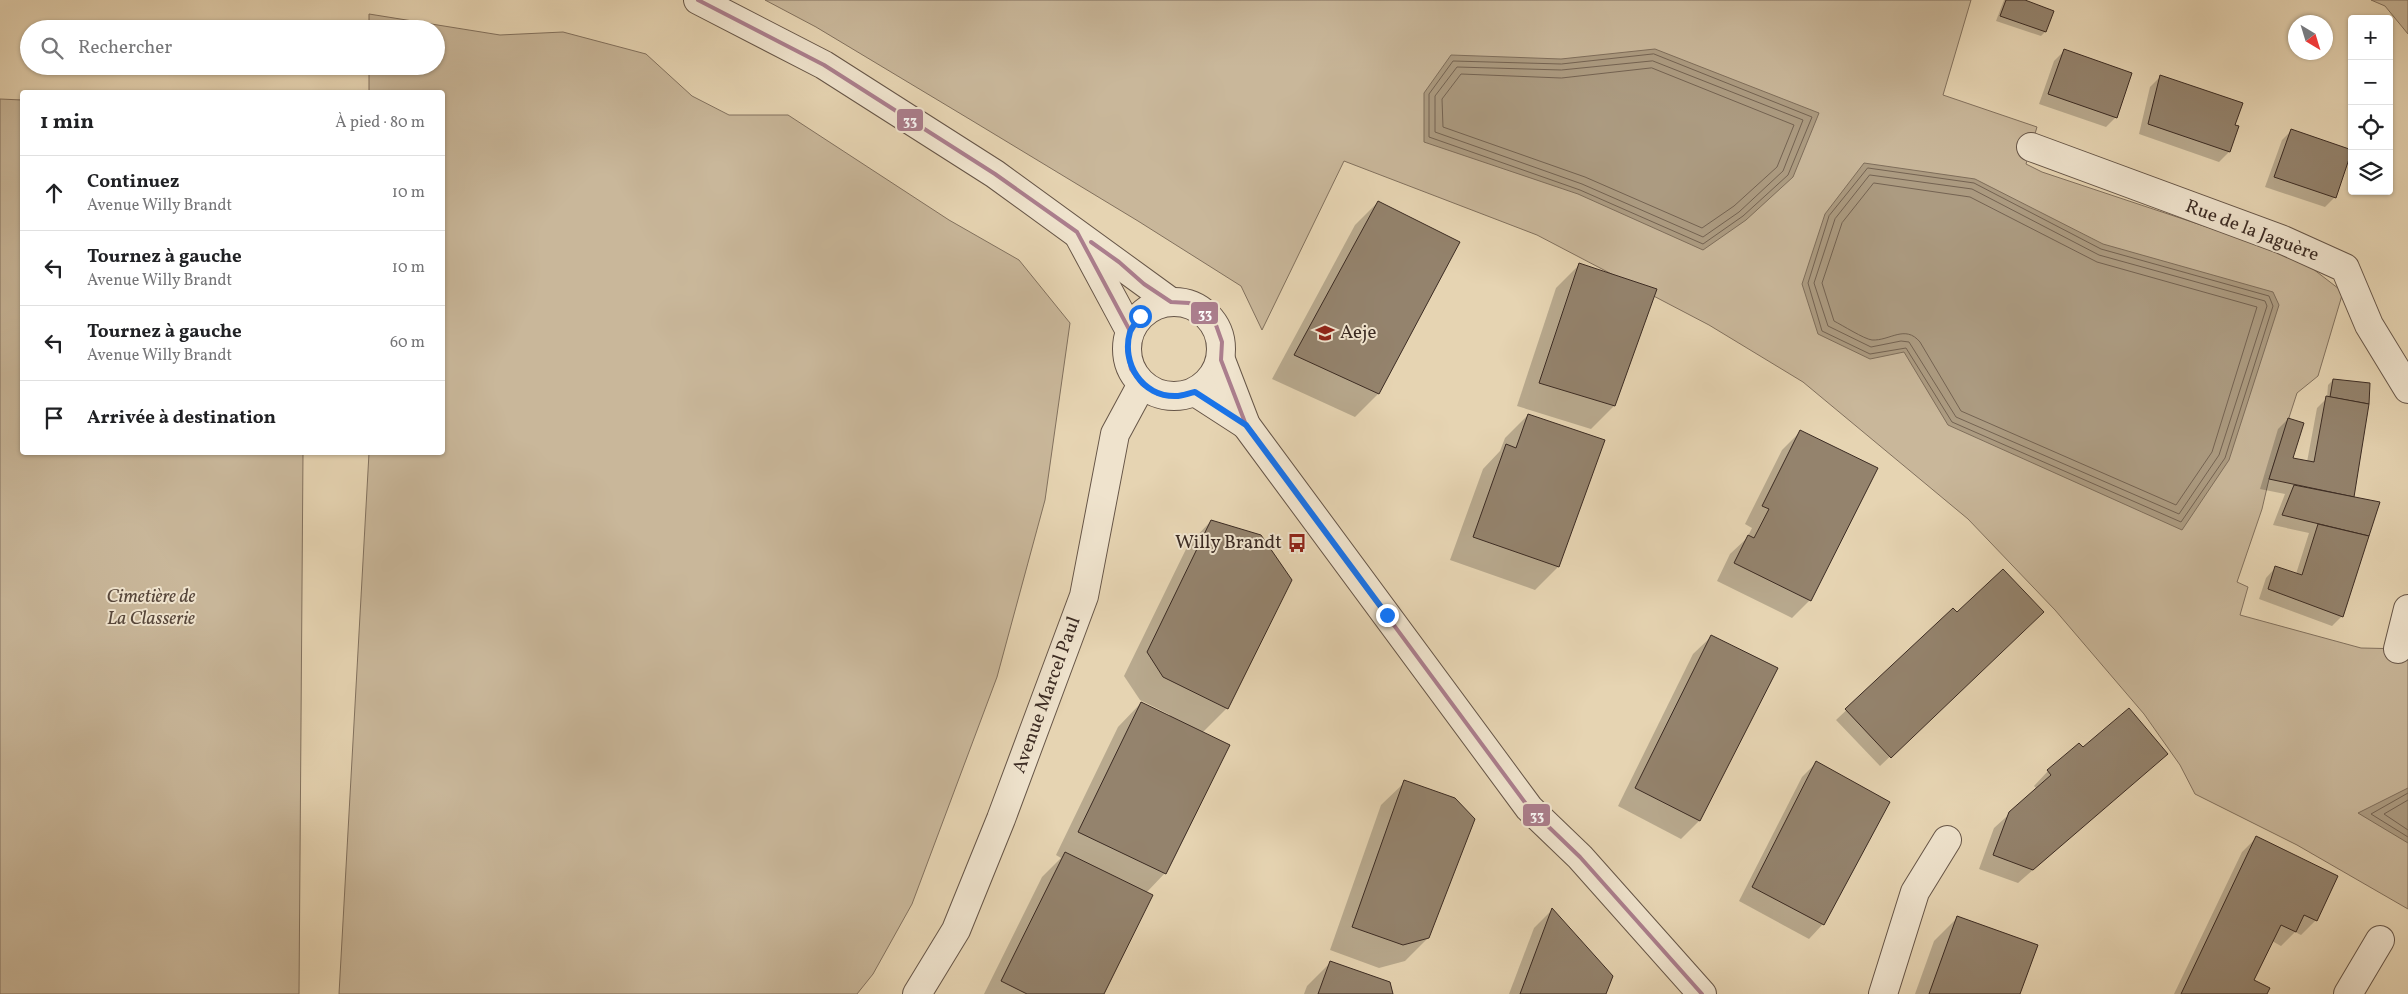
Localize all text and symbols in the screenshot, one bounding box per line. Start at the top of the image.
north arrow [2288,15,2333,60]
map controls [2348,15,2393,195]
button: + [2348,15,2393,60]
search box [20,20,445,75]
icon: search [38,34,66,62]
text: Rechercher [78,35,172,61]
button: − [2348,60,2393,105]
button: locate [2348,105,2393,150]
text: 1 min [40,108,94,137]
line badge: 33 [896,108,924,132]
text: À pied · 80 m [335,112,425,134]
text: 33 [903,112,917,131]
button: layers [2348,150,2393,195]
text: Continuez [87,169,179,195]
icon: ahead [40,179,68,207]
text: 10 m [392,182,425,204]
street label: Rue de la Jaguère [2181,194,2323,268]
text: Avenue Willy Brandt [87,195,232,217]
text: Tournez à gauche [87,244,242,270]
icon: left [40,254,68,282]
text: 10 m [392,257,425,279]
text: Avenue Willy Brandt [87,270,232,292]
line badge: 33 [1190,301,1219,325]
route start [1129,305,1152,328]
text: 33 [1198,305,1212,324]
text: Tournez à gauche [87,319,242,345]
place label: Aeje [1340,320,1376,346]
school or university icon: Aeje [1314,322,1336,344]
icon: left [40,329,68,357]
text: 60 m [390,332,425,354]
text: Avenue Willy Brandt [87,345,232,367]
icon: arrive [40,404,68,432]
text: Arrivée à destination [87,405,276,431]
place label: Willy Brandt [1175,530,1282,556]
bus stop icon: Willy Brandt [1286,532,1308,554]
park label: Cimetière de La Classerie [106,584,196,632]
route end [1376,604,1399,627]
street label: Avenue Marcel Paul [1007,613,1088,777]
line badge: 33 [1522,803,1551,827]
text: 33 [1530,807,1544,826]

